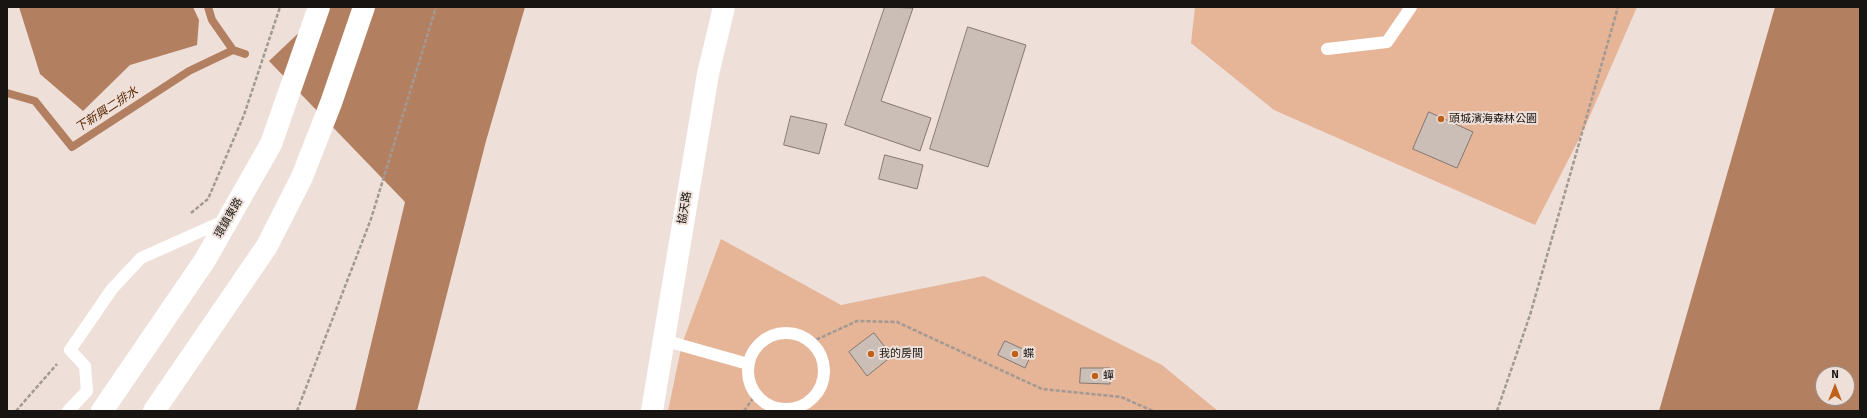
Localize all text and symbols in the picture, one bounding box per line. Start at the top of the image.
water label: 下新興二排水 [73,84,141,136]
place label: 頭城濱海森林公園 [1449,112,1537,126]
marker: 頭城濱海森林公園 [1436,114,1446,124]
street label: 協天路 [676,191,694,225]
street label: 環鎮東路 [212,196,246,240]
place label: 我的房間 [879,347,923,361]
place label: 蝶 [1023,347,1034,361]
marker: 我的房間 [866,349,876,359]
marker: 蝶 [1010,349,1020,359]
north arrow [1815,366,1855,406]
text: N [1831,368,1839,381]
place label: 蟬 [1103,369,1114,383]
marker: 蟬 [1090,371,1100,381]

